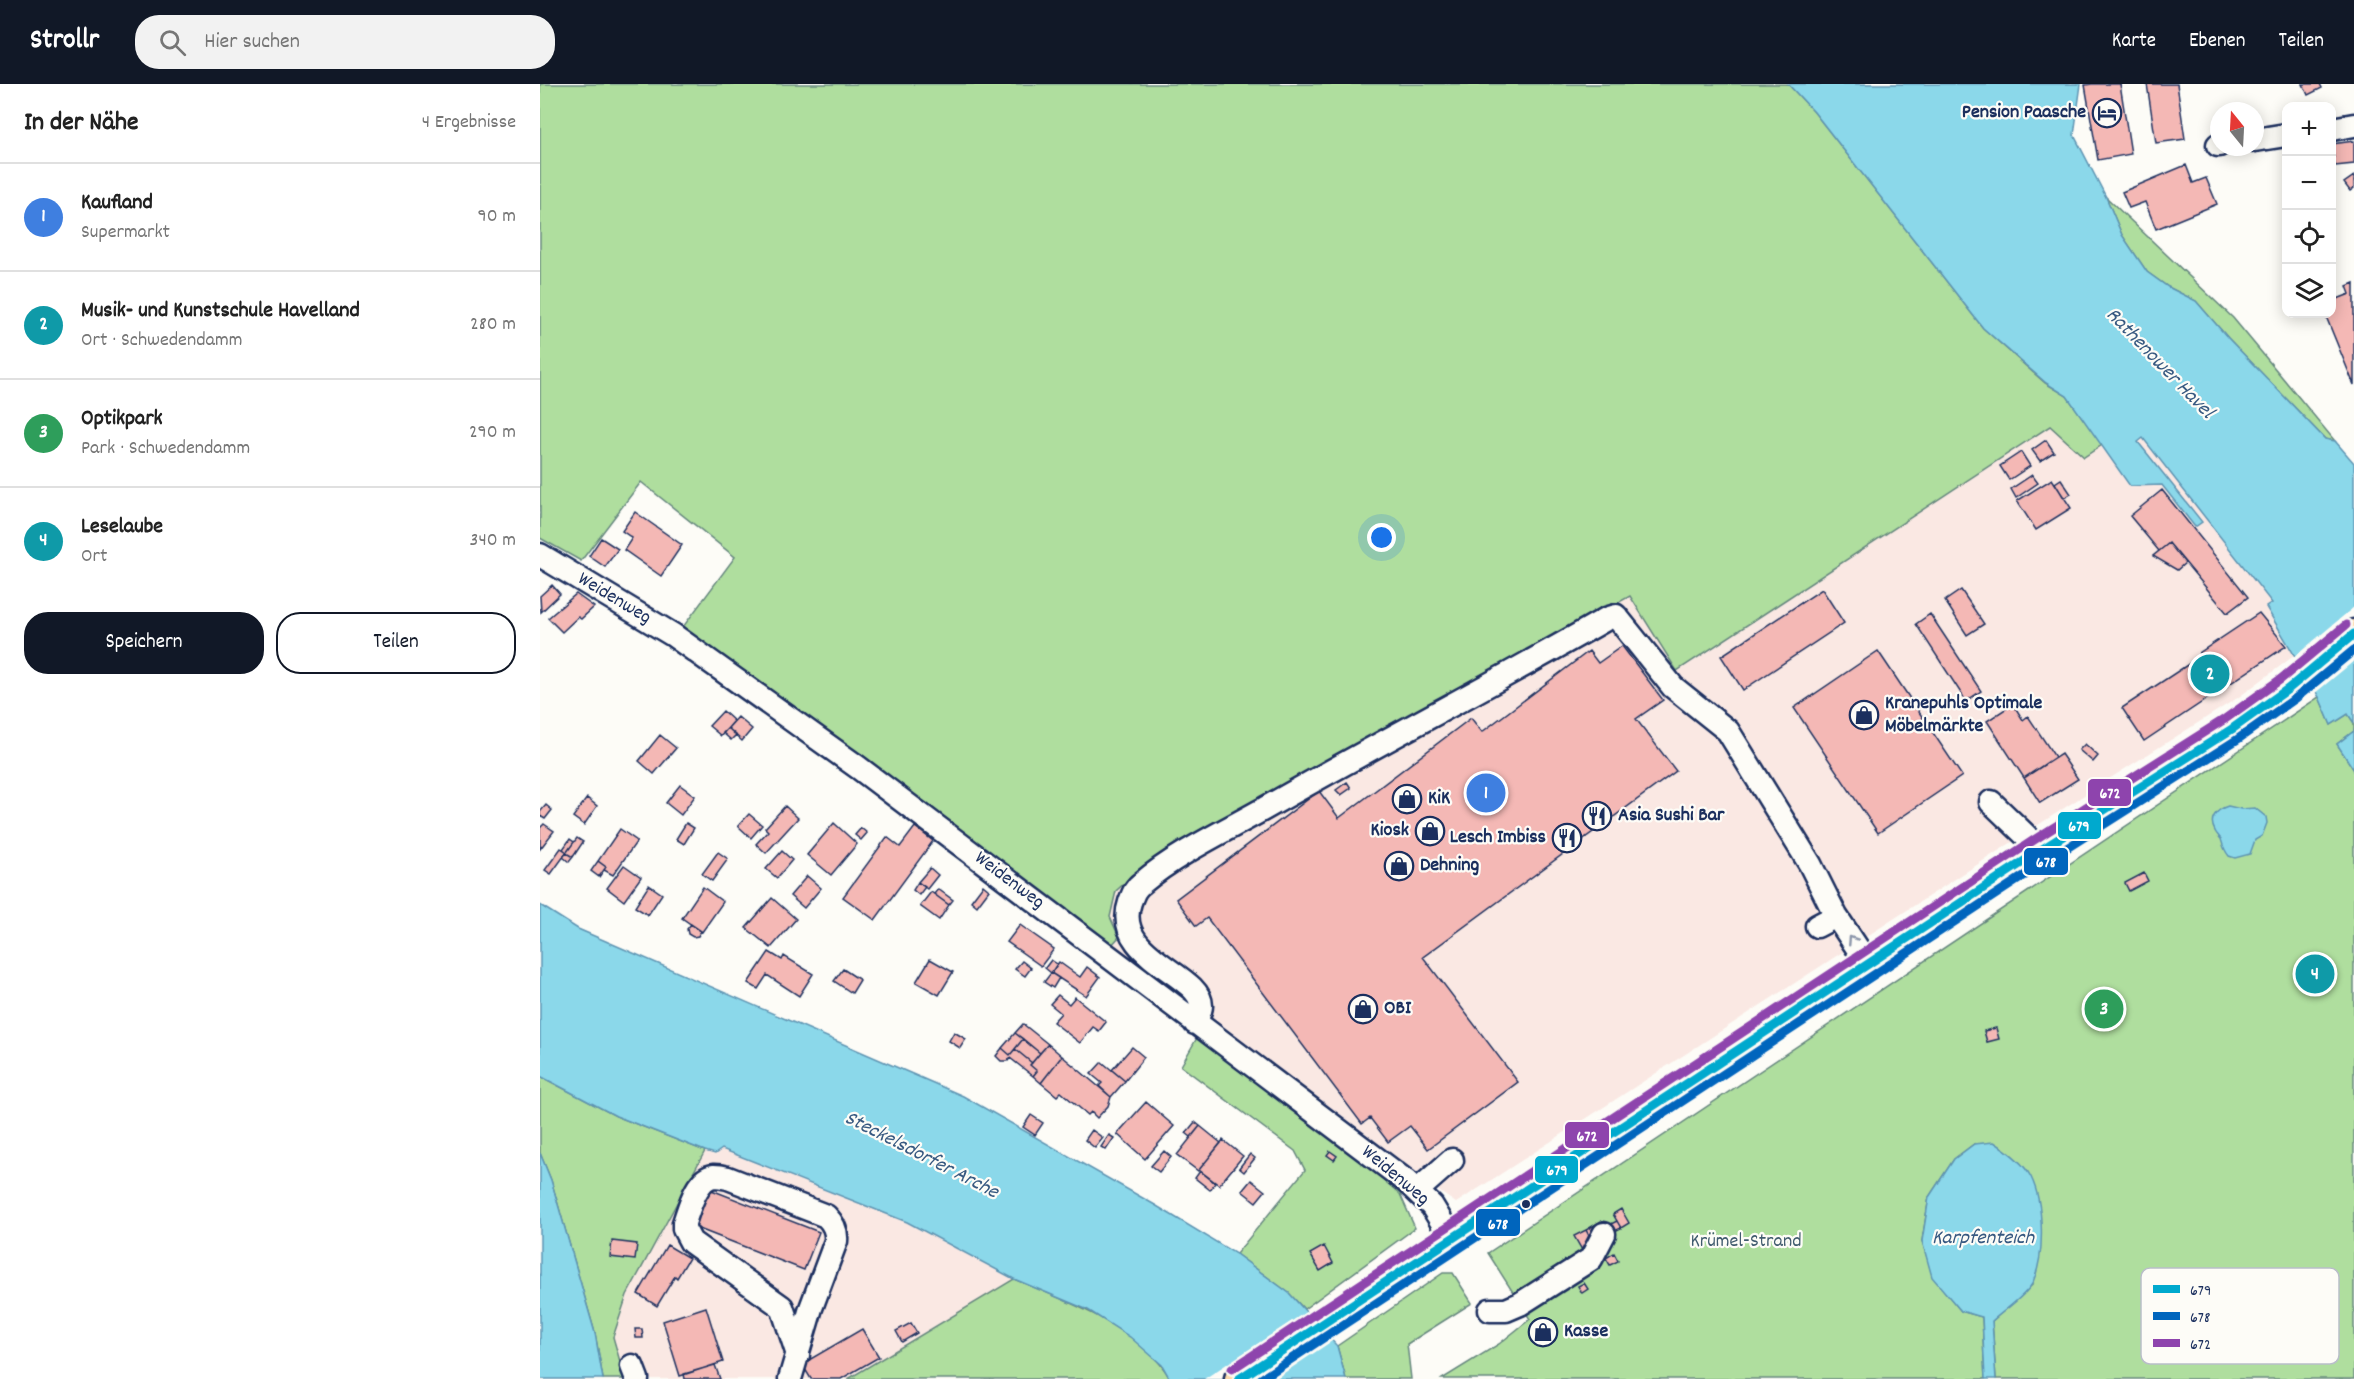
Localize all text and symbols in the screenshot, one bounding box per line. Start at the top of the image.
search box [135,15,555,69]
text: Strollr [30,22,99,62]
icon: search [156,26,189,59]
text: Hier suchen [204,27,300,58]
text: Karte [2112,27,2156,57]
text: Ebenen [2189,27,2246,57]
text: Teilen [2279,27,2324,57]
hotel icon: Pension Paasche [2091,97,2123,129]
place label: Pension Paasche [1962,99,2086,127]
north arrow [2210,102,2264,156]
map controls [2282,102,2336,318]
button: + [2282,102,2336,156]
text: In der Nähe [24,105,138,142]
text: 4 Ergebnisse [422,109,516,137]
button: − [2282,156,2336,210]
text: Kaufland [81,188,153,219]
text: 1 [41,203,46,231]
text: 90 m [478,203,516,231]
button: locate [2282,210,2336,264]
text: Supermarkt [81,219,170,247]
button: layers [2282,264,2336,318]
text: Musik- und Kunstschule Havelland [81,296,360,327]
water label: Rathenower Havel [2098,302,2221,428]
text: 2 [39,311,48,339]
text: 280 m [470,311,516,339]
text: Ort · Schwedendamm [81,327,242,355]
text: Optikpark [81,404,163,435]
text: 3 [39,419,48,447]
text: 290 m [469,419,516,447]
text: Park · Schwedendamm [81,435,250,463]
text: Leselaube [81,512,163,543]
your location [1367,523,1396,552]
text: 4 [39,527,48,555]
text: 340 m [470,527,516,555]
text: Ort [81,543,107,571]
street label: Weidenweg [572,566,656,632]
button: Speichern [24,612,264,674]
button: Teilen [276,612,516,674]
pin: 2 [2190,652,2230,696]
place label: Kranepuhls Optimale Möbelmärkte [1885,690,2042,741]
shop icon: Kranepuhls Optimale Möbelmärkte [1848,699,1880,731]
pin: 1 [1466,770,1506,816]
line badge: 672 [2087,778,2132,807]
shop icon: KiK [1391,783,1423,815]
text: 672 [2100,783,2120,806]
place label: KiK [1428,785,1451,813]
restaurant icon: Asia Sushi Bar [1581,800,1613,832]
place label: Asia Sushi Bar [1618,802,1725,830]
line badge: 679 [2057,811,2102,840]
shop icon: Kiosk [1414,815,1446,847]
text: 679 [2068,816,2090,839]
place label: Kiosk [1371,817,1409,845]
restaurant icon: Lesch Imbiss [1551,822,1583,854]
place label: Lesch Imbiss [1450,824,1546,852]
street label: Weidenweg [968,845,1050,917]
line badge: 678 [2023,847,2069,876]
shop icon: Dehning [1383,850,1415,882]
place label: Dehning [1420,852,1479,880]
text: 678 [2036,852,2057,875]
one-way arrow [1848,936,1859,947]
pin: 4 [2296,952,2334,996]
pin: 3 [2084,986,2124,1032]
shop icon: OBI [1347,993,1379,1025]
place label: OBI [1384,995,1412,1023]
water label: Steckelsdorfer Arche [839,1104,1005,1209]
line badge: 672 [1564,1121,1610,1149]
text: 672 [1577,1126,1597,1149]
street label: Weidenweg [1355,1139,1435,1213]
line badge: 679 [1534,1155,1579,1184]
text: 679 [1546,1160,1568,1183]
unlabelled marker [1520,1198,1532,1210]
line badge: 678 [1475,1208,1521,1237]
text: 678 [1488,1214,1509,1237]
water label: Karpfenteich [1932,1224,2036,1254]
park label: Krümel-Strand [1690,1228,1802,1256]
legend [2141,1268,2339,1364]
text: 679 [2190,1280,2211,1303]
text: 678 [2190,1307,2210,1330]
shop icon: Kasse [1527,1316,1559,1348]
place label: Kasse [1564,1318,1608,1346]
text: 672 [2190,1334,2211,1357]

